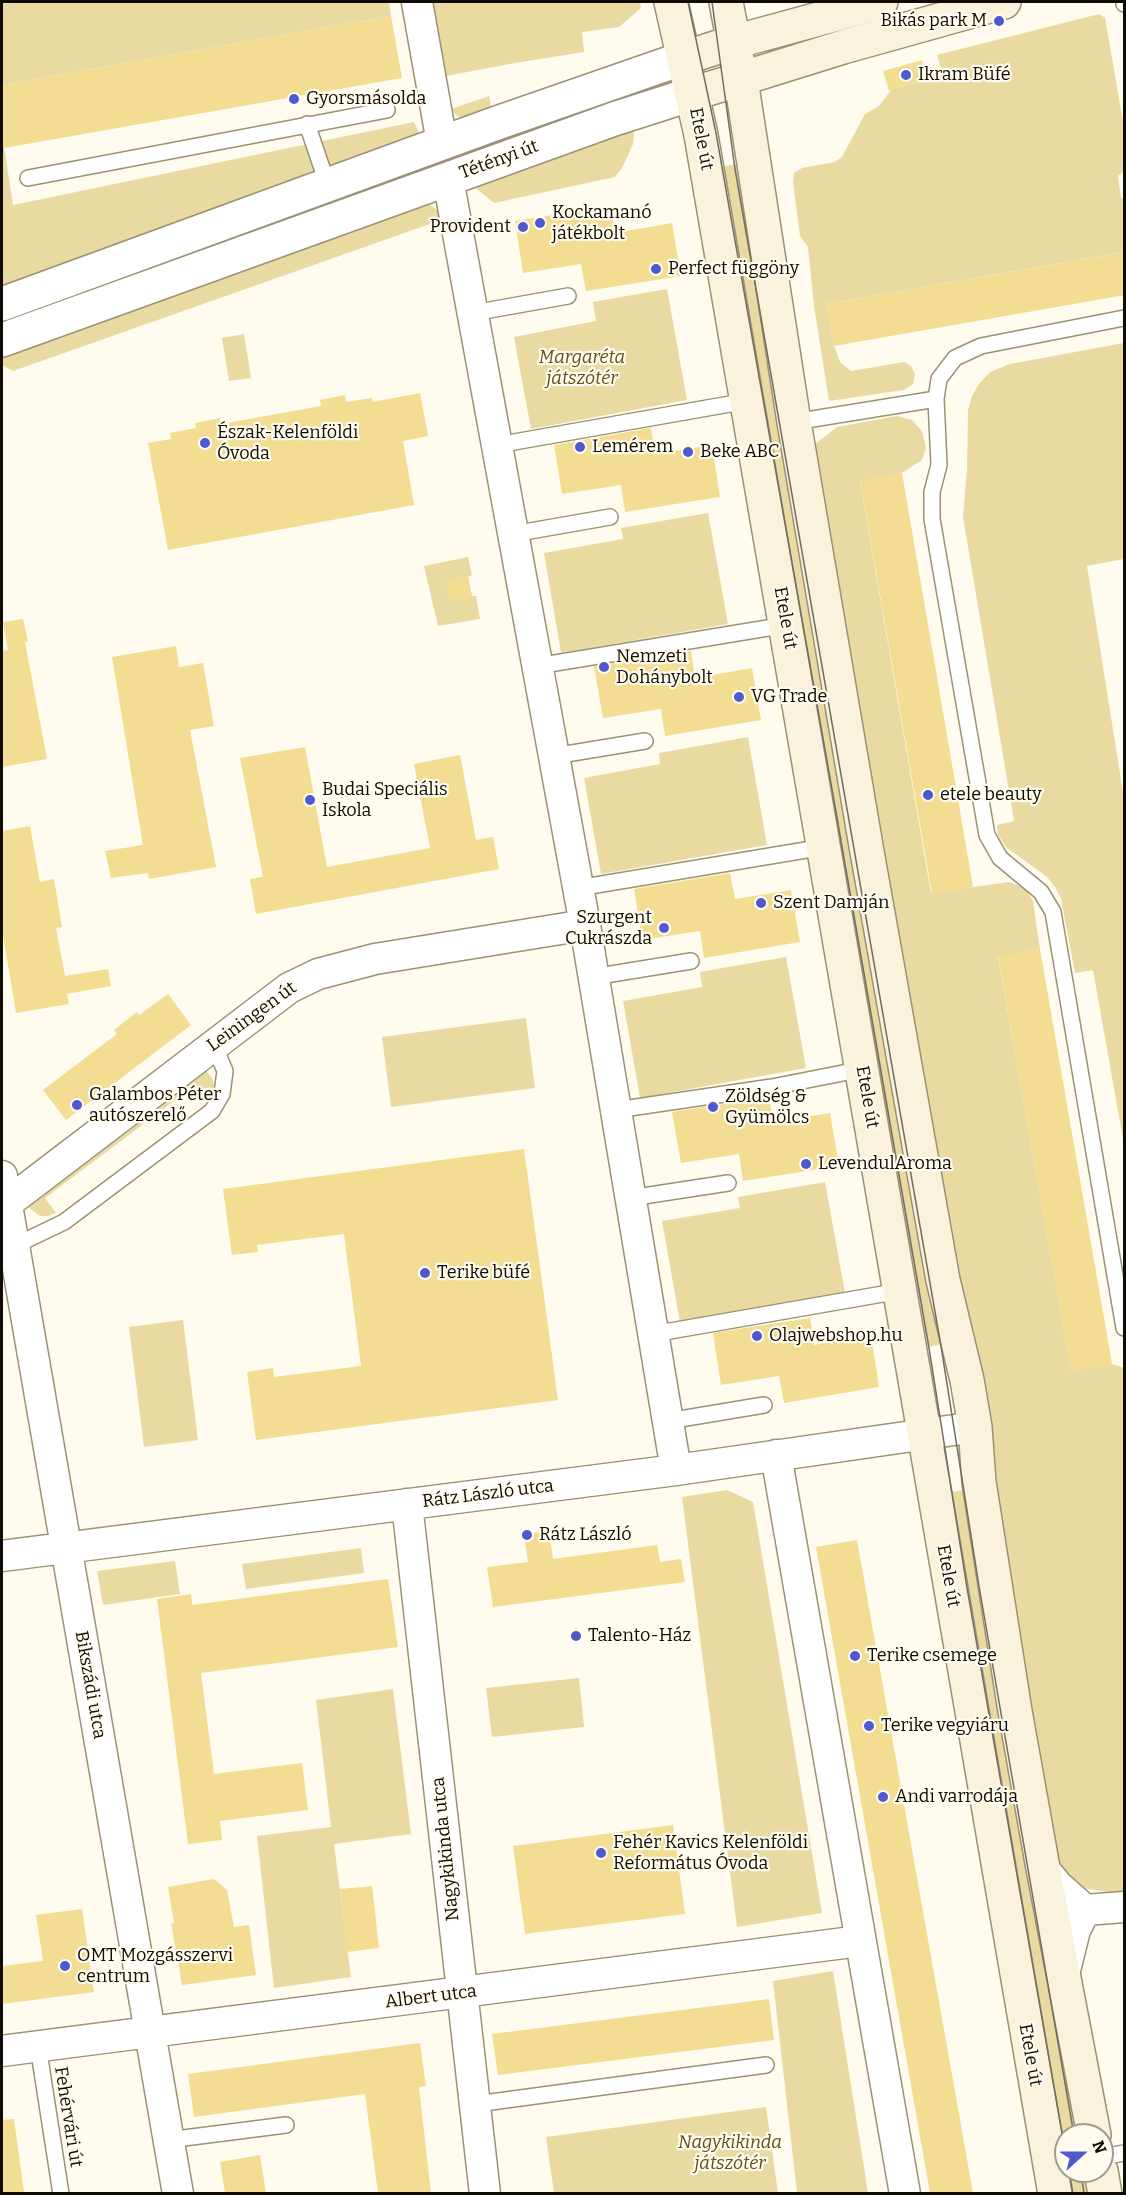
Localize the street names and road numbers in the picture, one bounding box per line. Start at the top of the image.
street label: Etele út [684,106,718,172]
street label: Tétényi út [457,136,541,184]
street label: Etele út [769,585,801,651]
street label: Leiningen út [203,977,301,1057]
street label: Etele út [851,1064,883,1130]
street label: Rátz László utca [421,1475,555,1513]
street label: Etele út [932,1543,964,1609]
street label: Bikszádi utca [70,1629,110,1741]
street label: Nagykikinda utca [428,1776,464,1922]
street label: Albert utca [384,1981,478,2013]
street label: Etele út [1014,2022,1046,2088]
street label: Fehérvári út [49,2065,87,2169]

